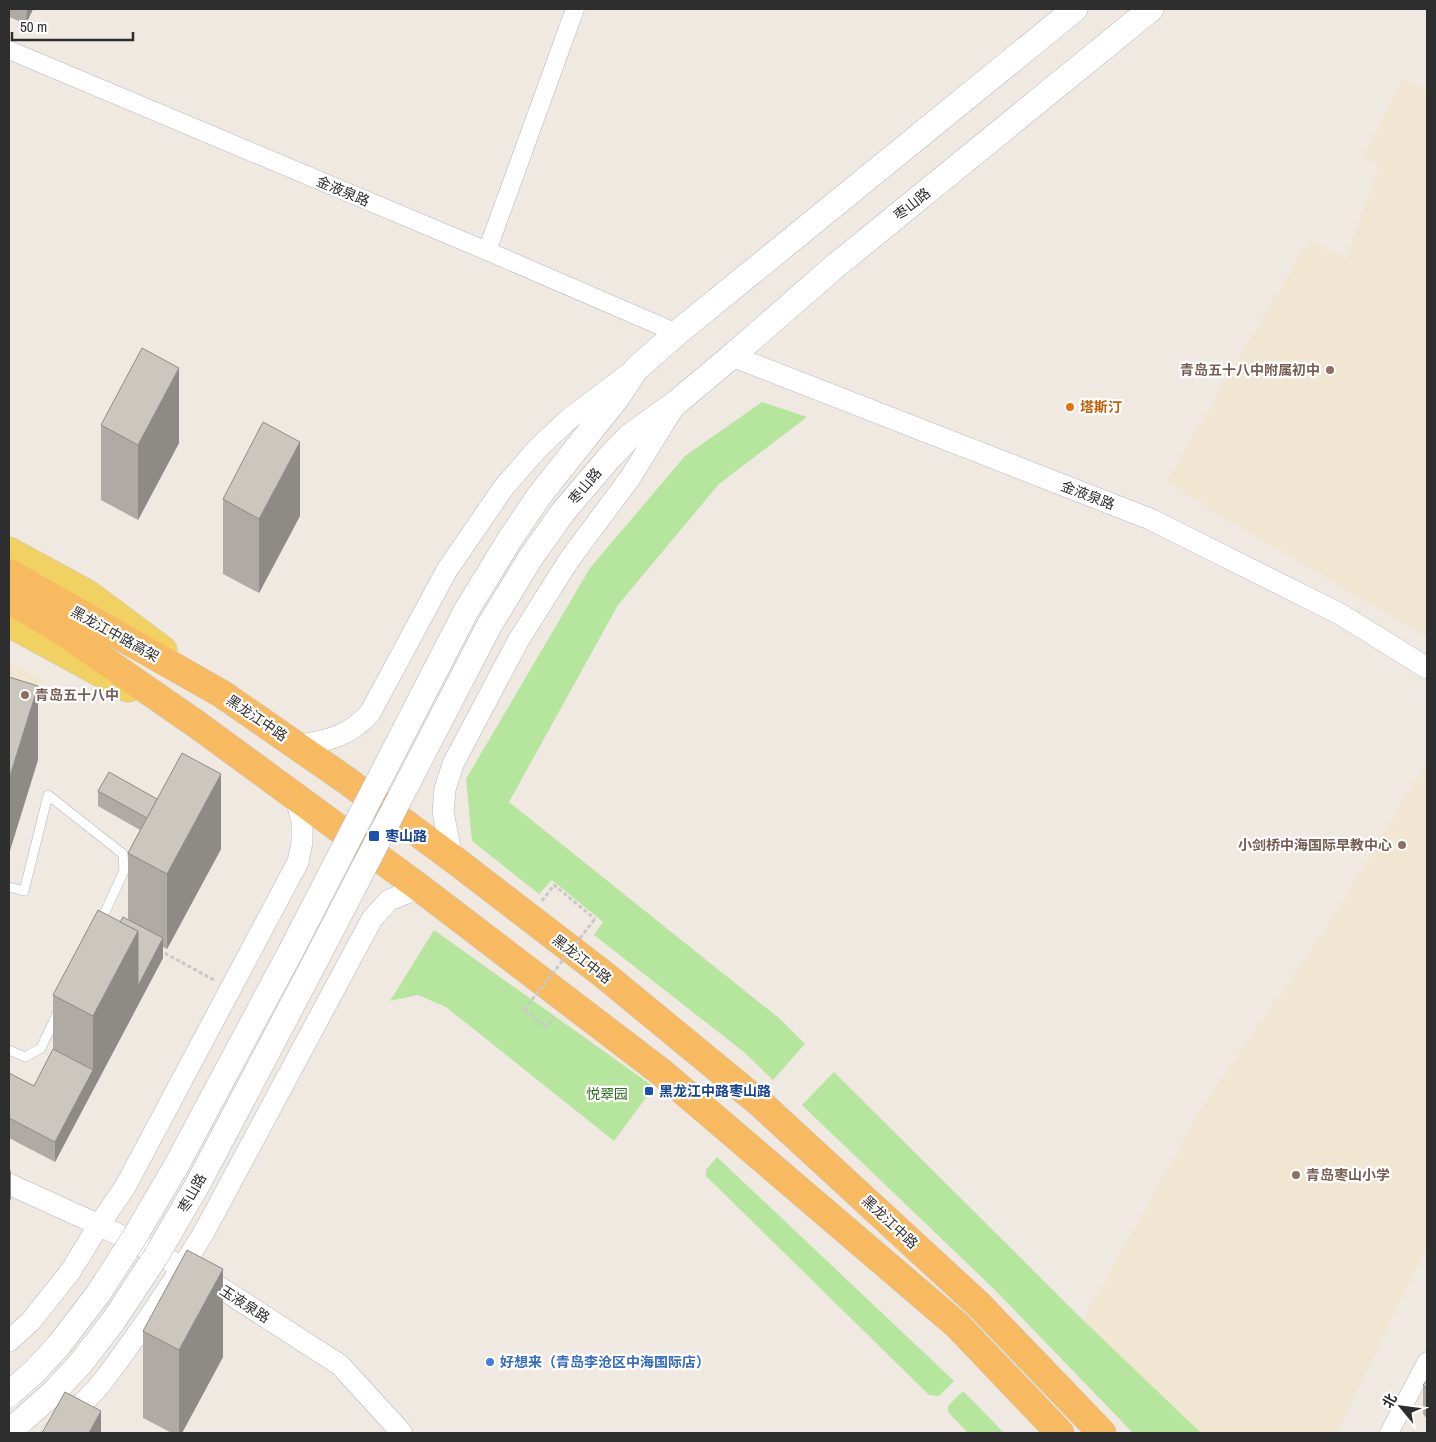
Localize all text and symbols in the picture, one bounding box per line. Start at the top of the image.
scale bar [12,10,134,42]
text: 50 m [20,16,47,37]
street label: 金液泉路 [314,172,372,210]
street label: 枣山路 [890,184,934,224]
place label: 青岛五十八中附属初中 [1180,361,1320,379]
marker: 青岛五十八中附属初中 [1324,364,1336,376]
place label: 塔斯汀 [1080,398,1122,416]
marker: 塔斯汀 [1064,401,1076,413]
street label: 枣山路 [565,464,605,508]
street label: 金液泉路 [1059,477,1117,513]
street label: 黑龙江中路高架 [68,602,162,666]
place label: 青岛五十八中 [35,686,119,704]
marker: 青岛五十八中 [19,689,31,701]
street label: 黑龙江中路 [223,691,291,745]
place label: 枣山路 [385,827,427,845]
marker: 枣山路 [367,829,381,843]
place label: 小剑桥中海国际早教中心 [1238,836,1392,854]
marker: 小剑桥中海国际早教中心 [1396,839,1408,851]
street label: 黑龙江中路 [549,930,615,988]
place label: 黑龙江中路枣山路 [659,1082,771,1100]
park label: 悦翠园 [586,1085,628,1103]
marker: 黑龙江中路枣山路 [643,1085,655,1097]
place label: 青岛枣山小学 [1306,1166,1390,1184]
marker: 青岛枣山小学 [1290,1169,1302,1181]
street label: 枣山路 [174,1170,210,1216]
street label: 黑龙江中路 [858,1192,922,1252]
street label: 玉液泉路 [217,1281,273,1327]
place label: 好想来（青岛李沧区中海国际店） [500,1353,710,1371]
marker: 好想来（青岛李沧区中海国际店） [484,1356,496,1368]
north arrow [1376,1382,1426,1432]
text: 北 [1378,1390,1401,1411]

